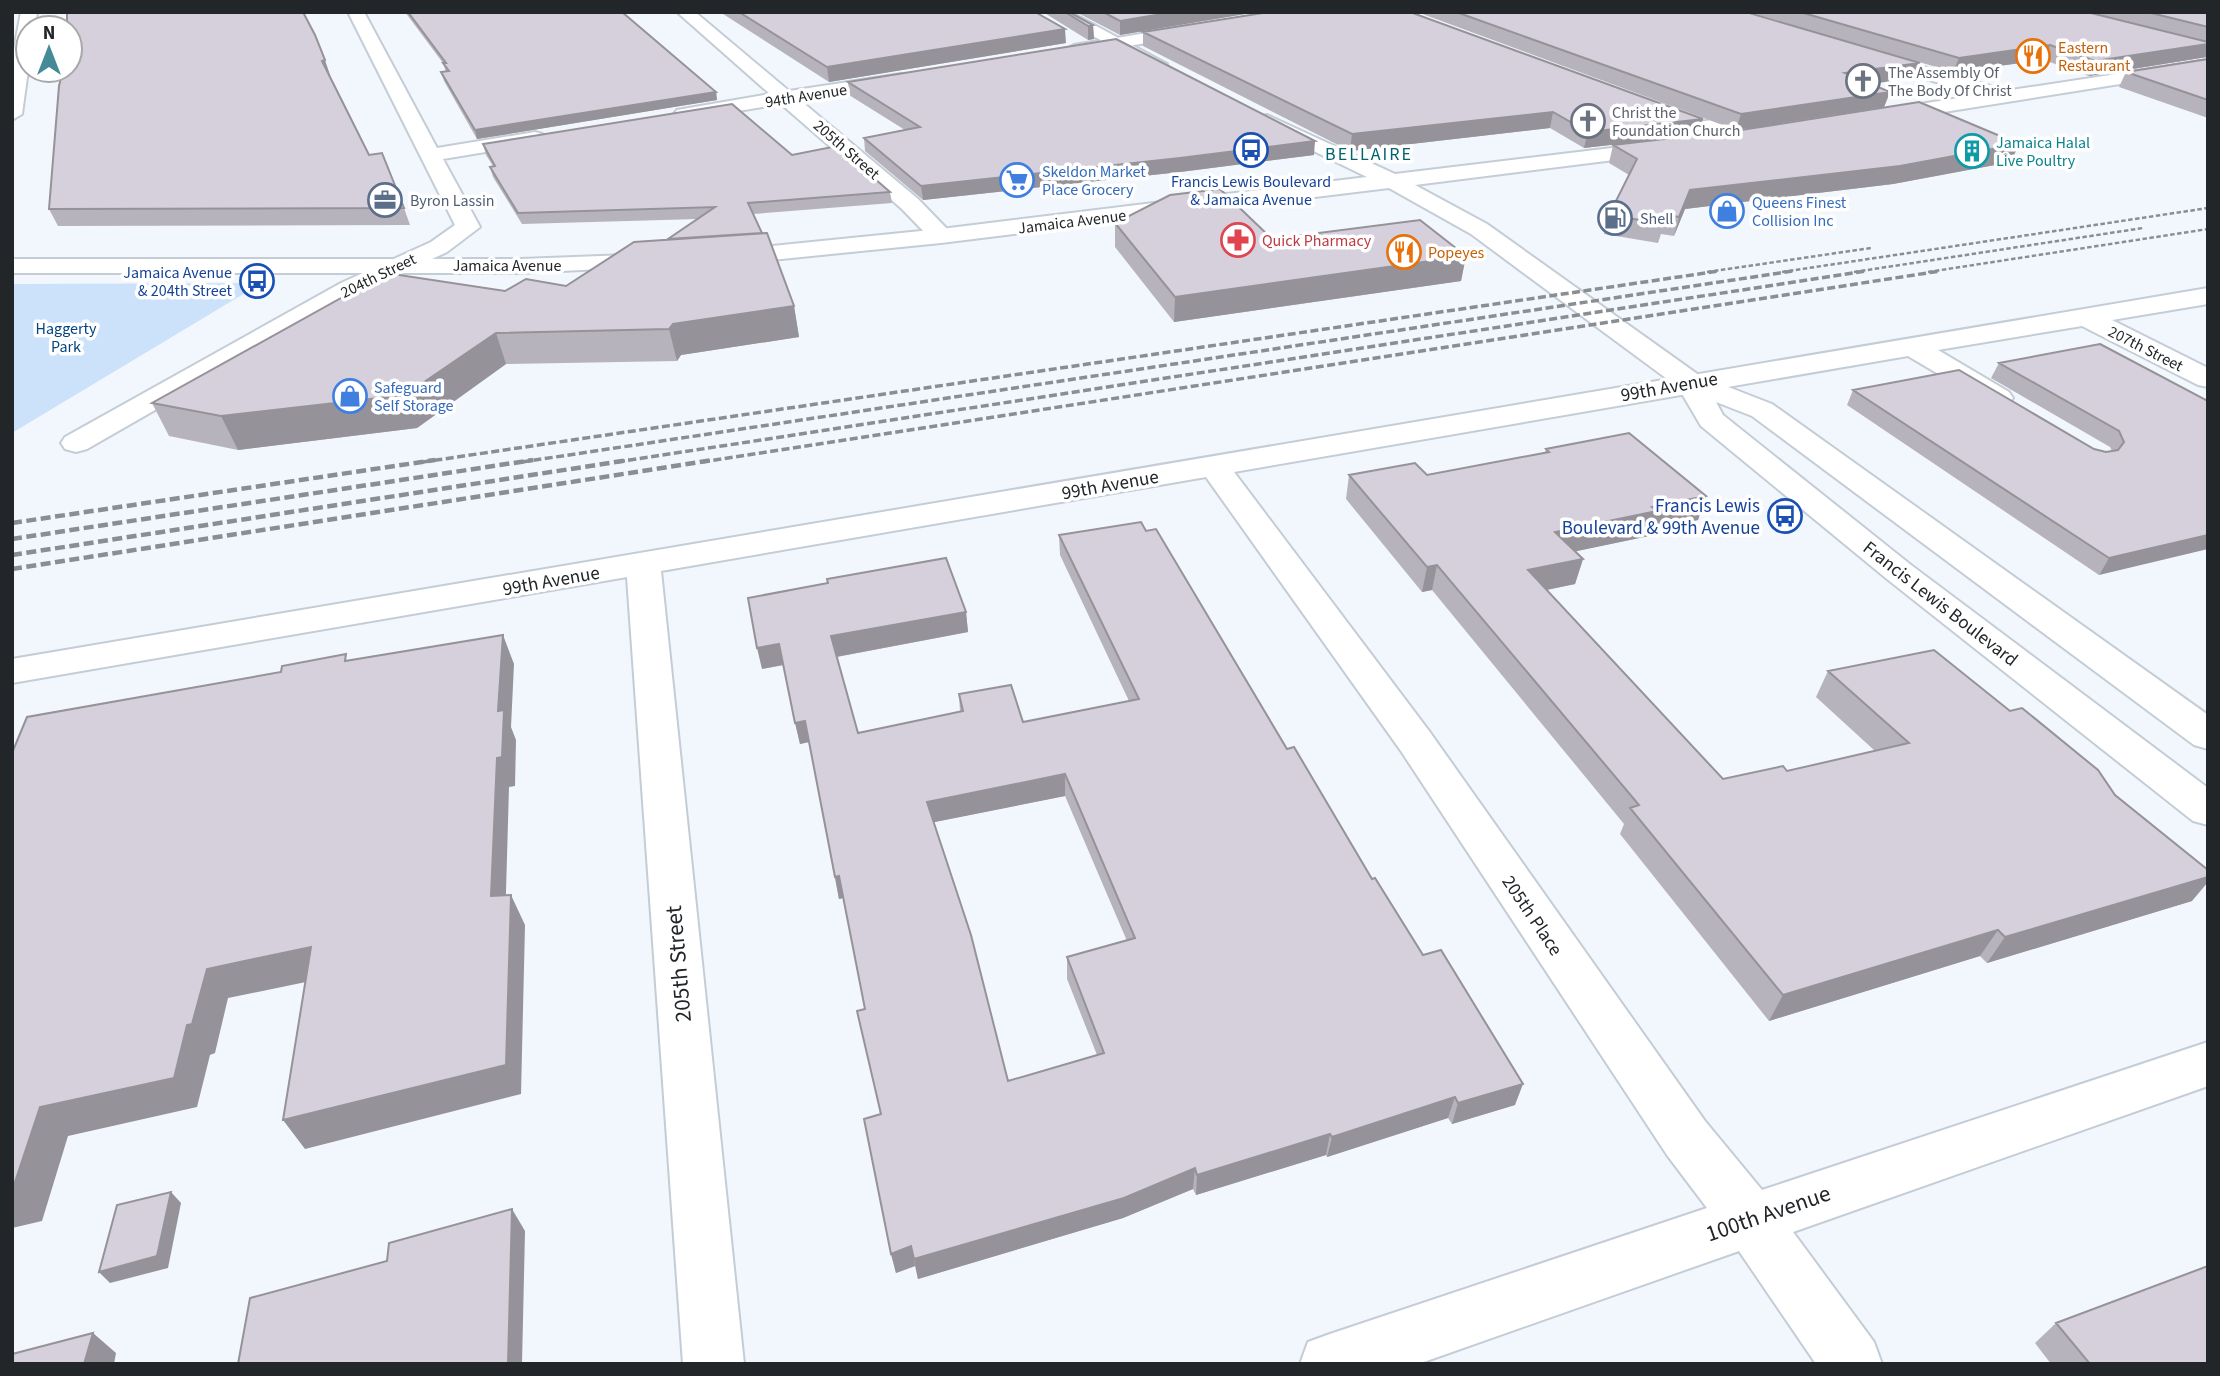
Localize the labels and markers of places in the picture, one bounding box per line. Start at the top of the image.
restaurant icon: Eastern Restaurant [2014,37,2052,75]
place label: Eastern Restaurant [2058,37,2131,77]
church icon: The Assembly Of The Body Of Christ [1844,62,1882,100]
place label: The Assembly Of The Body Of Christ [1888,62,2012,102]
church icon: Christ the Foundation Church [1569,102,1607,140]
place label: Christ the Foundation Church [1612,102,1740,142]
bus stop icon: Francis Lewis Boulevard & Jamaica Avenue [1232,131,1270,169]
building icon: Jamaica Halal Live Poultry [1953,132,1991,170]
place label: Jamaica Halal Live Poultry [1996,132,2090,172]
supermarket icon: Skeldon Market Place Grocery [998,161,1036,199]
place label: Skeldon Market Place Grocery [1042,161,1146,201]
place label: Francis Lewis Boulevard & Jamaica Avenue [1171,171,1331,211]
office icon: Byron Lassin [366,181,404,219]
place label: Byron Lassin [410,190,495,212]
shop icon: Queens Finest Collision Inc [1708,192,1746,230]
place label: Queens Finest Collision Inc [1752,192,1847,232]
fuel station icon: Shell [1596,199,1634,237]
place label: Shell [1640,208,1673,230]
pharmacy icon: Quick Pharmacy [1219,221,1257,259]
place label: Quick Pharmacy [1262,230,1372,252]
restaurant icon: Popeyes [1385,233,1423,271]
place label: Popeyes [1428,242,1485,264]
place label: Jamaica Avenue & 204th Street [123,262,233,302]
bus stop icon: Jamaica Avenue & 204th Street [238,262,276,300]
shop icon: Safeguard Self Storage [331,377,369,415]
place label: Safeguard Self Storage [374,377,454,417]
place label: Francis Lewis Boulevard & 99th Avenue [1562,493,1760,542]
bus stop icon: Francis Lewis Boulevard & 99th Avenue [1766,497,1804,535]

